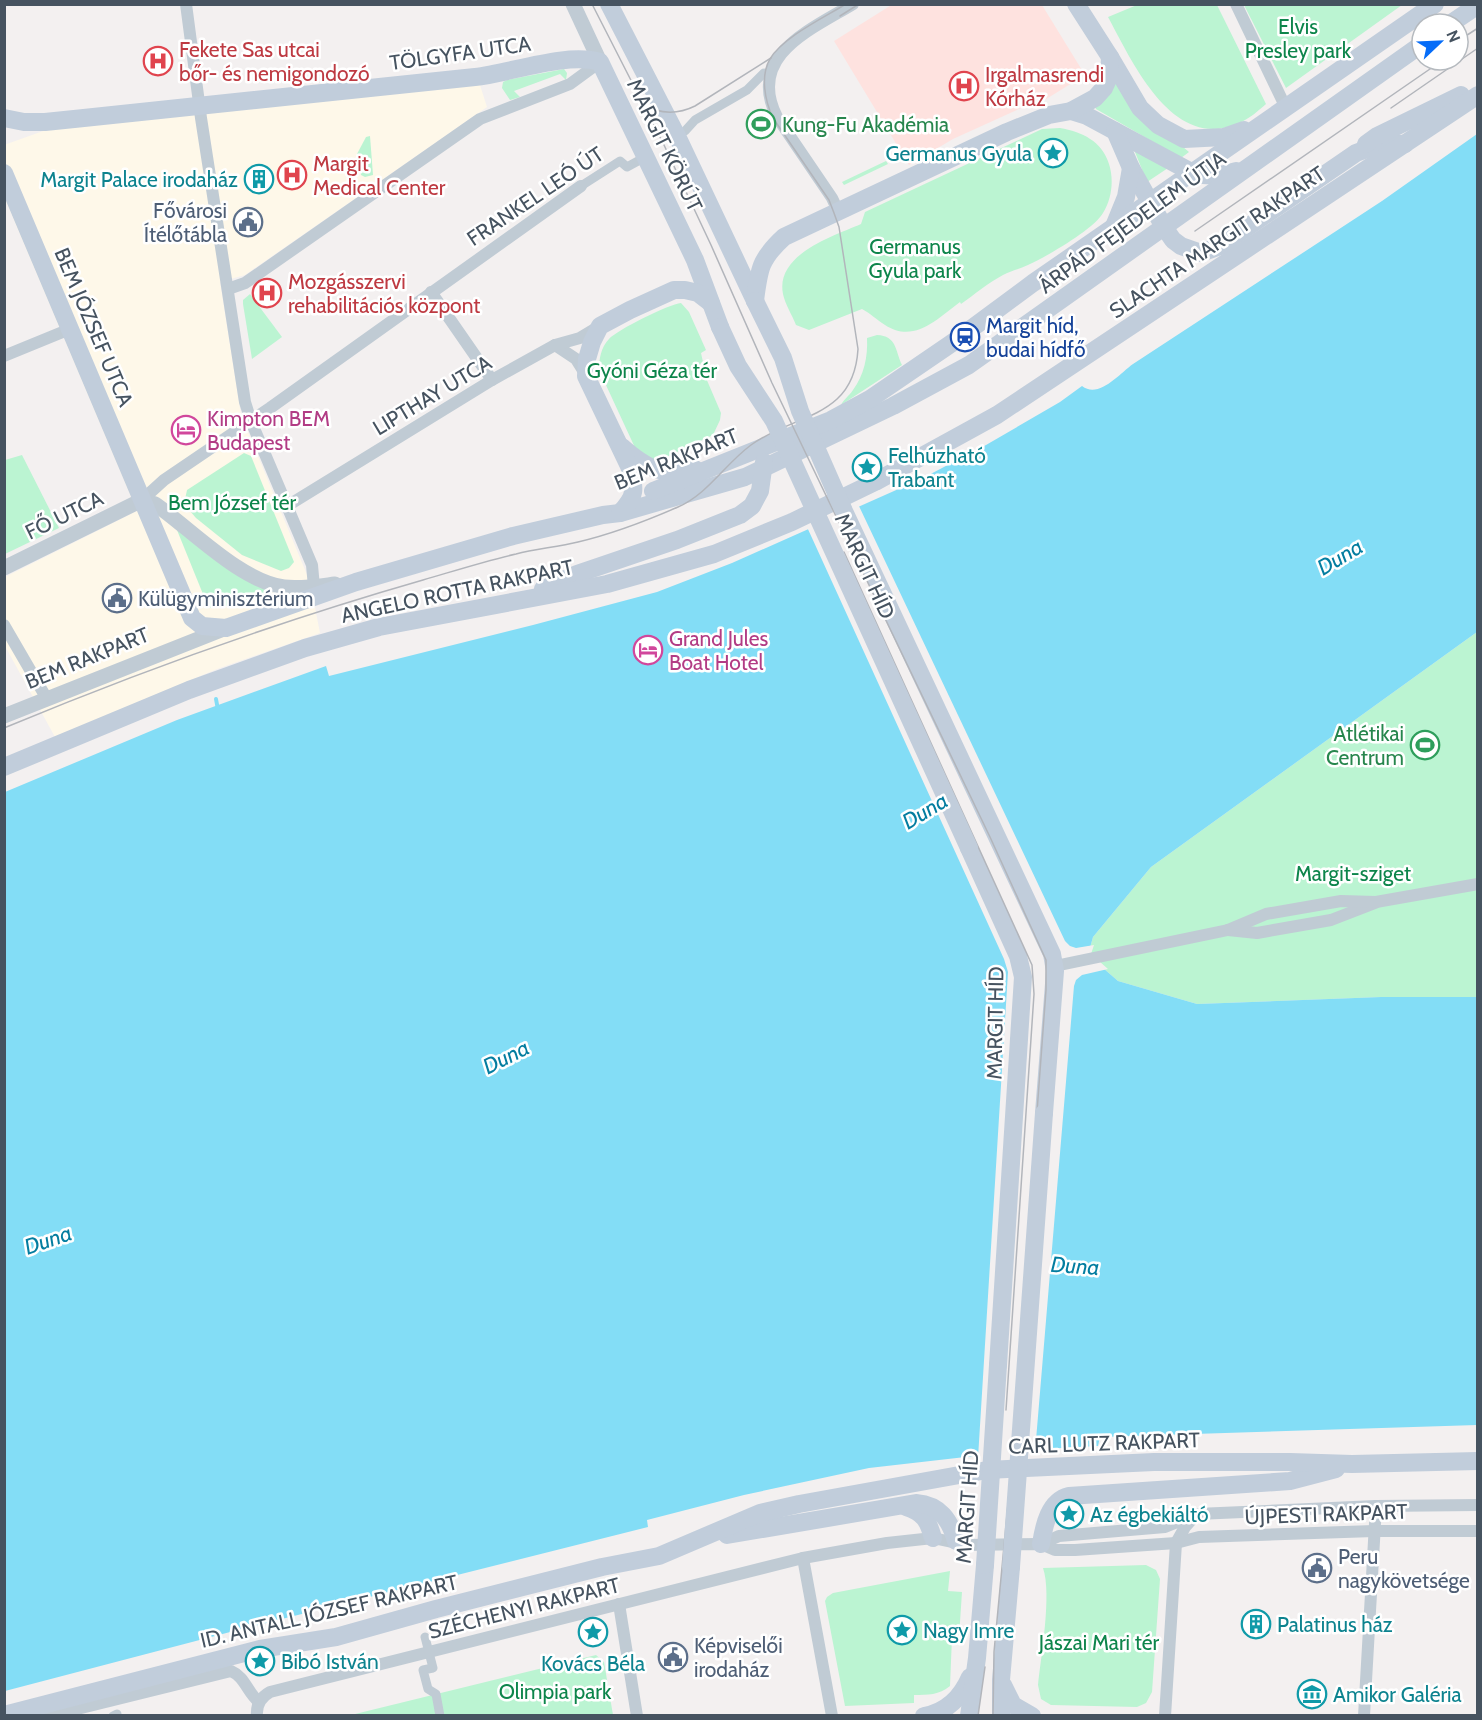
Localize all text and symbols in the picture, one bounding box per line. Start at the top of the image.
north arrow [1410,12,1470,72]
park label: Elvis Presley park [1245,14,1352,63]
text: N [1442,27,1464,45]
street label: TÖLGYFA UTCA [388,31,532,75]
place label: Fekete Sas utcai bőr- és nemigondozó [179,37,370,86]
hospital icon: Fekete Sas utcai bőr- és nemigondozó [142,45,174,77]
place label: Irgalmasrendi Kórház [985,62,1104,111]
hospital icon: Irgalmasrendi Kórház [948,70,980,102]
street label: MARGIT KÖRÚT [622,75,708,215]
sports icon: Kung-Fu Akadémia [745,108,777,140]
place label: Kung-Fu Akadémia [782,112,949,137]
place icon: Germanus Gyula [1037,137,1069,169]
street label: FRANKEL LEÓ ÚT [462,141,608,251]
place label: Germanus Gyula [885,141,1032,166]
street label: ÁRPÁD FEJEDELEM ÚTJA [1034,146,1230,298]
place label: Margit Medical Center [313,151,446,200]
hospital icon: Margit Medical Center [276,159,308,191]
street label: SLACHTA MARGIT RAKPART [1105,161,1329,323]
building icon: Margit Palace irodaház [243,163,275,195]
place label: Margit Palace irodaház [40,167,238,192]
place label: Fővárosi Ítélőtábla [144,198,227,247]
public building icon: Fővárosi Ítélőtábla [232,206,264,238]
park label: Germanus Gyula park [868,234,962,283]
street label: BEM JÓZSEF UTCA [49,244,139,410]
place label: Mozgásszervi rehabilitációs központ [288,269,480,318]
hospital icon: Mozgásszervi rehabilitációs központ [251,277,283,309]
place label: Margit híd, budai hídfő [986,313,1086,362]
station icon: Margit híd, budai hídfő [949,321,981,353]
street label: LIPTHAY UTCA [368,350,496,440]
park label: Gyóni Géza tér [587,358,718,383]
place label: Kimpton BEM Budapest [207,406,330,455]
hotel icon: Kimpton BEM Budapest [170,414,202,446]
street label: BEM RAKPART [611,423,741,495]
place label: Felhúzható Trabant [888,443,986,492]
place icon: Felhúzható Trabant [851,451,883,483]
street label: FŐ UTCA [20,485,107,545]
park label: Bem József tér [168,490,296,515]
street label: MARGIT HÍD [830,509,900,623]
water label: Duna [1312,533,1368,581]
street label: ANGELO ROTTA RAKPART [339,554,575,628]
public building icon: Külügyminisztérium [101,582,133,614]
place label: Külügyminisztérium [138,586,313,611]
street label: BEM RAKPART [22,622,152,694]
place label: Grand Jules Boat Hotel [669,626,768,675]
hotel icon: Grand Jules Boat Hotel [632,634,664,666]
place label: Atlétikai Centrum [1326,721,1404,770]
sports icon: Atlétikai Centrum [1409,729,1441,761]
water label: Duna [897,787,953,835]
park label: Margit-sziget [1295,861,1411,886]
street label: MARGIT HÍD [982,966,1008,1080]
water label: Duna [478,1034,534,1080]
water label: Duna [21,1219,75,1261]
water label: Duna [1050,1251,1100,1281]
street label: CARL LUTZ RAKPART [1008,1427,1200,1459]
street label: MARGIT HÍD [951,1450,983,1564]
place icon: Az égbekiáltó [1053,1498,1085,1530]
street label: ÚJPESTI RAKPART [1244,1499,1408,1529]
place label: Az égbekiáltó [1090,1502,1209,1527]
place label: Peru nagykövetsége [1338,1544,1470,1593]
public building icon: Peru nagykövetsége [1301,1552,1333,1584]
street label: ID. ANTALL JÓZSEF RAKPART [198,1569,460,1653]
street label: SZÉCHENYI RAKPART [426,1572,622,1644]
building icon: Palatinus ház [1240,1608,1272,1640]
place label: Palatinus ház [1277,1612,1393,1637]
place icon: Nagy Imre [886,1614,918,1646]
place icon: Kovács Béla [577,1616,609,1648]
place label: Nagy Imre [923,1618,1014,1643]
park label: Jászai Mari tér [1038,1630,1159,1655]
place label: Képviselői irodaház [694,1633,783,1682]
public building icon: Képviselői irodaház [657,1641,689,1673]
place icon: Bibó István [244,1645,276,1677]
place label: Bibó István [281,1649,379,1674]
place label: Kovács Béla [541,1651,645,1676]
museum icon: Amikor Galéria [1296,1678,1328,1710]
park label: Olimpia park [499,1679,612,1704]
place label: Amikor Galéria [1333,1682,1462,1707]

